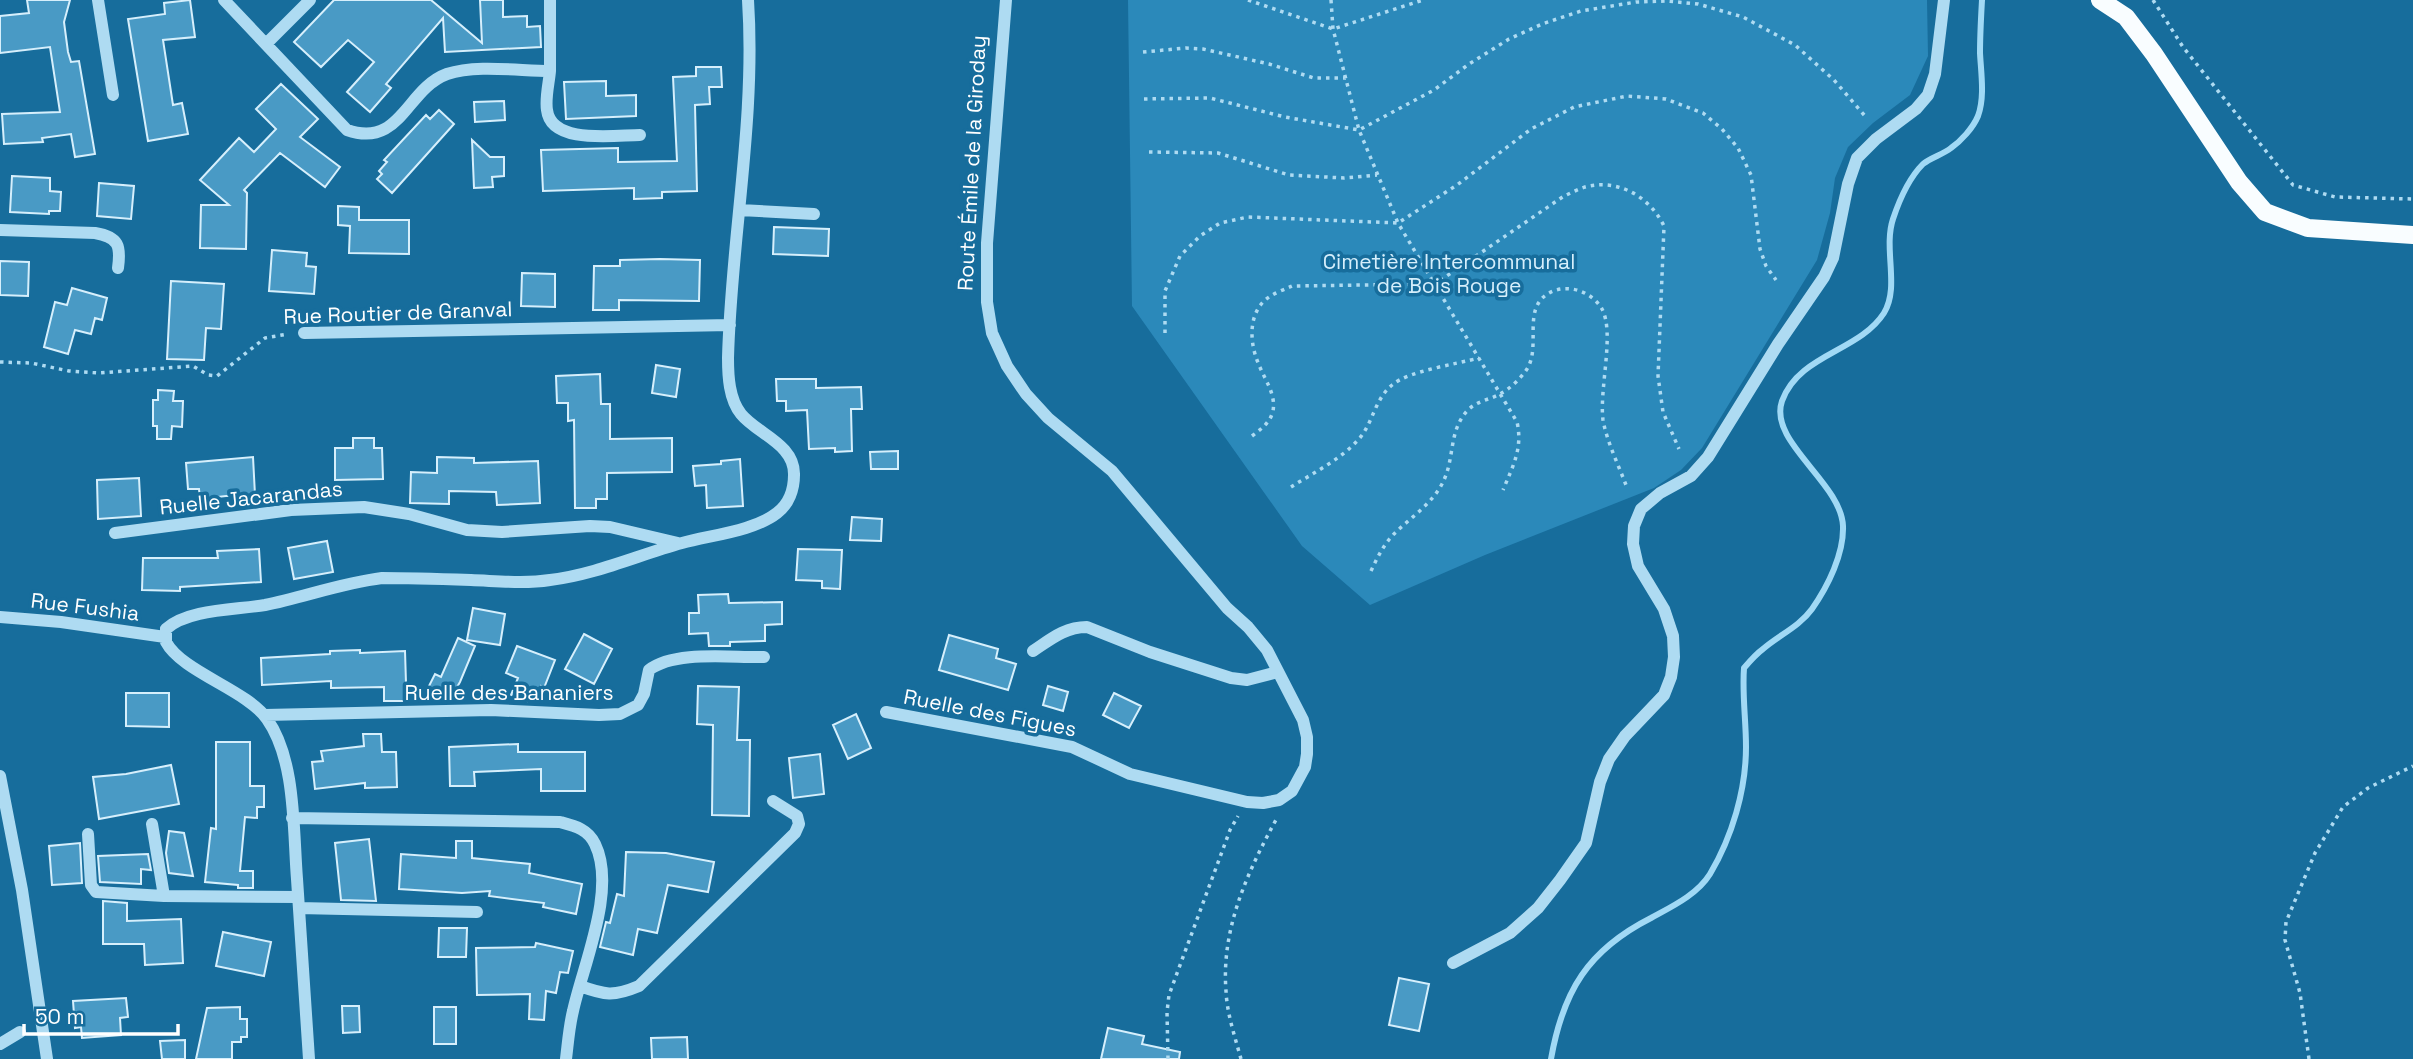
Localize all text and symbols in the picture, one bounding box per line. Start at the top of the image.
street label: Route Émile de la Giroday [951,35,992,291]
park label: Cimetière Intercommunal de Bois Rouge [1323,248,1575,299]
street label: Rue Routier de Granval [283,295,513,330]
street label: Ruelle Jacarandas [158,474,344,521]
street label: Rue Fushia [29,586,141,627]
street label: Ruelle des Bananiers [404,679,614,706]
street label: Ruelle des Figues [901,683,1079,742]
scale bar [24,992,178,1036]
text: 50 m [35,1003,85,1030]

